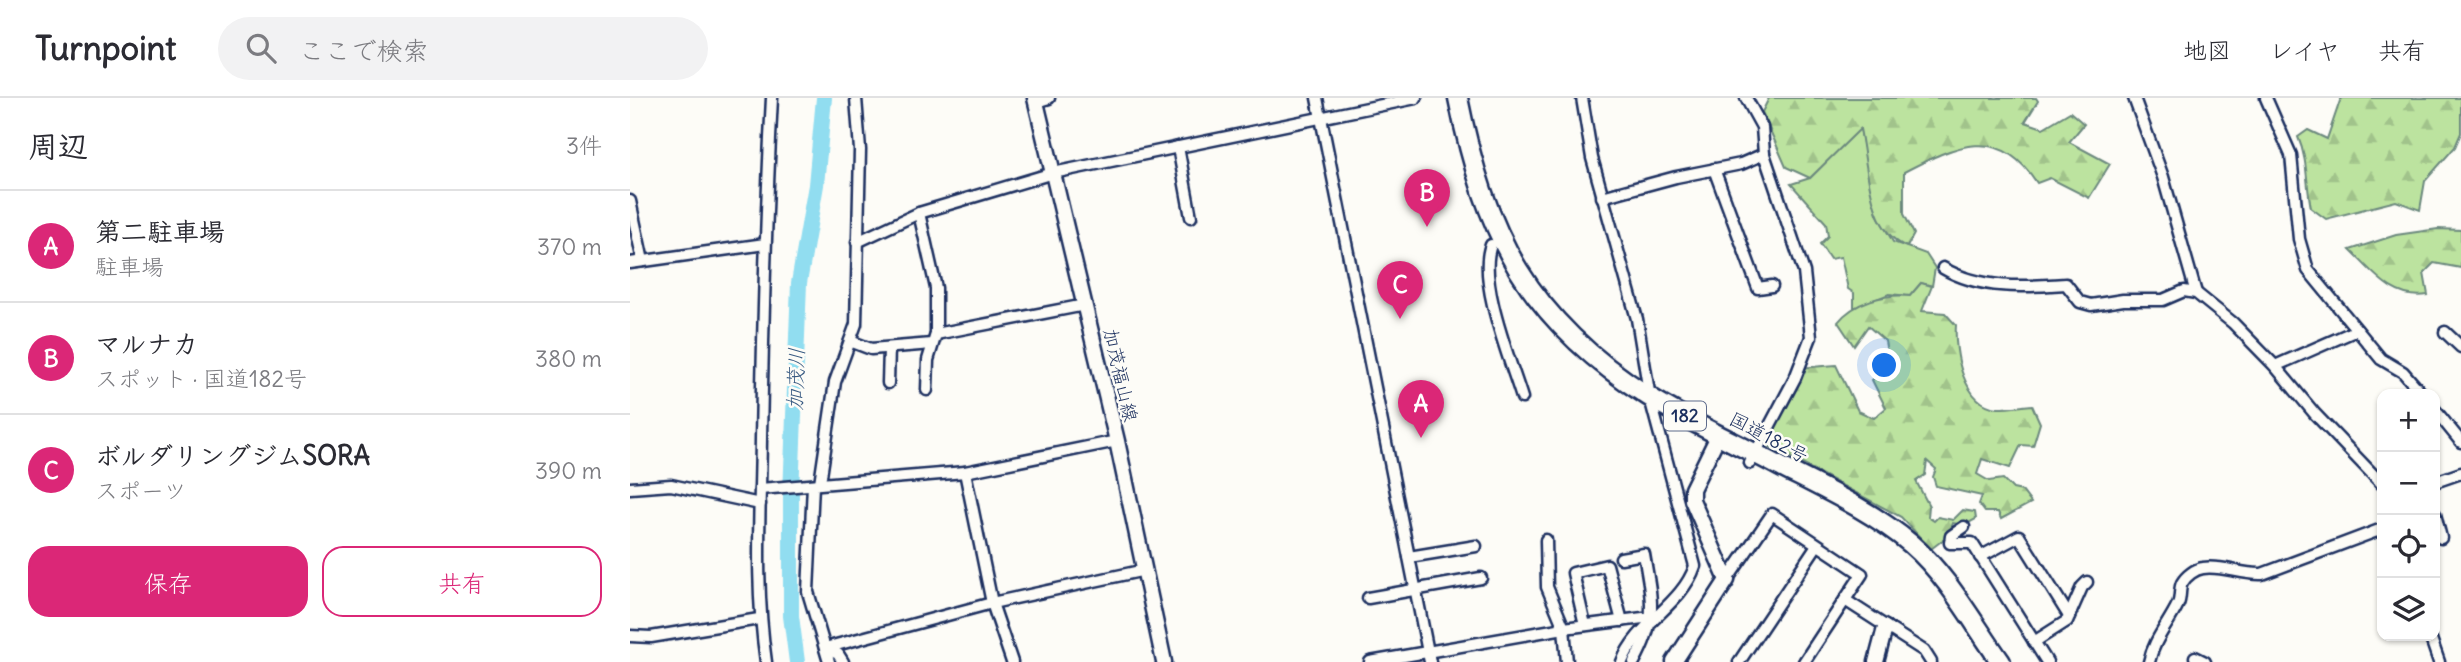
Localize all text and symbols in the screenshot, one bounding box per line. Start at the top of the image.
search box [218,17,708,80]
text: Turnpoint [35,27,176,69]
icon: search [242,29,280,67]
text: ここで検索 [298,34,429,67]
text: 地図 [2183,35,2231,65]
text: レイヤ [2269,35,2340,65]
text: 共有 [2378,35,2426,65]
text: 周辺 [28,127,88,165]
text: 3件 [566,131,602,160]
pin: B [1404,169,1450,227]
text: 第二駐車場 [95,215,225,248]
text: A [44,232,58,261]
text: 370 m [537,232,602,261]
text: 駐車場 [95,252,164,281]
pin: C [1377,261,1423,319]
street label: 加茂福山線 [1099,326,1143,424]
text: マルナカ [95,327,198,360]
text: B [43,344,59,373]
text: 380 m [535,344,602,373]
water label: 加茂川 [781,347,810,411]
your location [1867,348,1901,382]
text: スポット · 国道182号 [95,364,307,393]
pin: A [1398,380,1444,438]
map controls [2377,389,2440,641]
button: + [2377,389,2440,452]
road number: 182 [1664,402,1706,430]
street label: 国道182号 [1725,406,1813,468]
text: ボルダリングジムSORA [95,439,370,472]
button: − [2377,452,2440,515]
text: C [43,456,59,485]
text: 390 m [535,456,602,485]
text: スポーツ [95,476,187,505]
button: locate [2377,515,2440,578]
button: 保存 [28,546,308,617]
button: 共有 [322,546,602,617]
button: layers [2377,578,2440,641]

